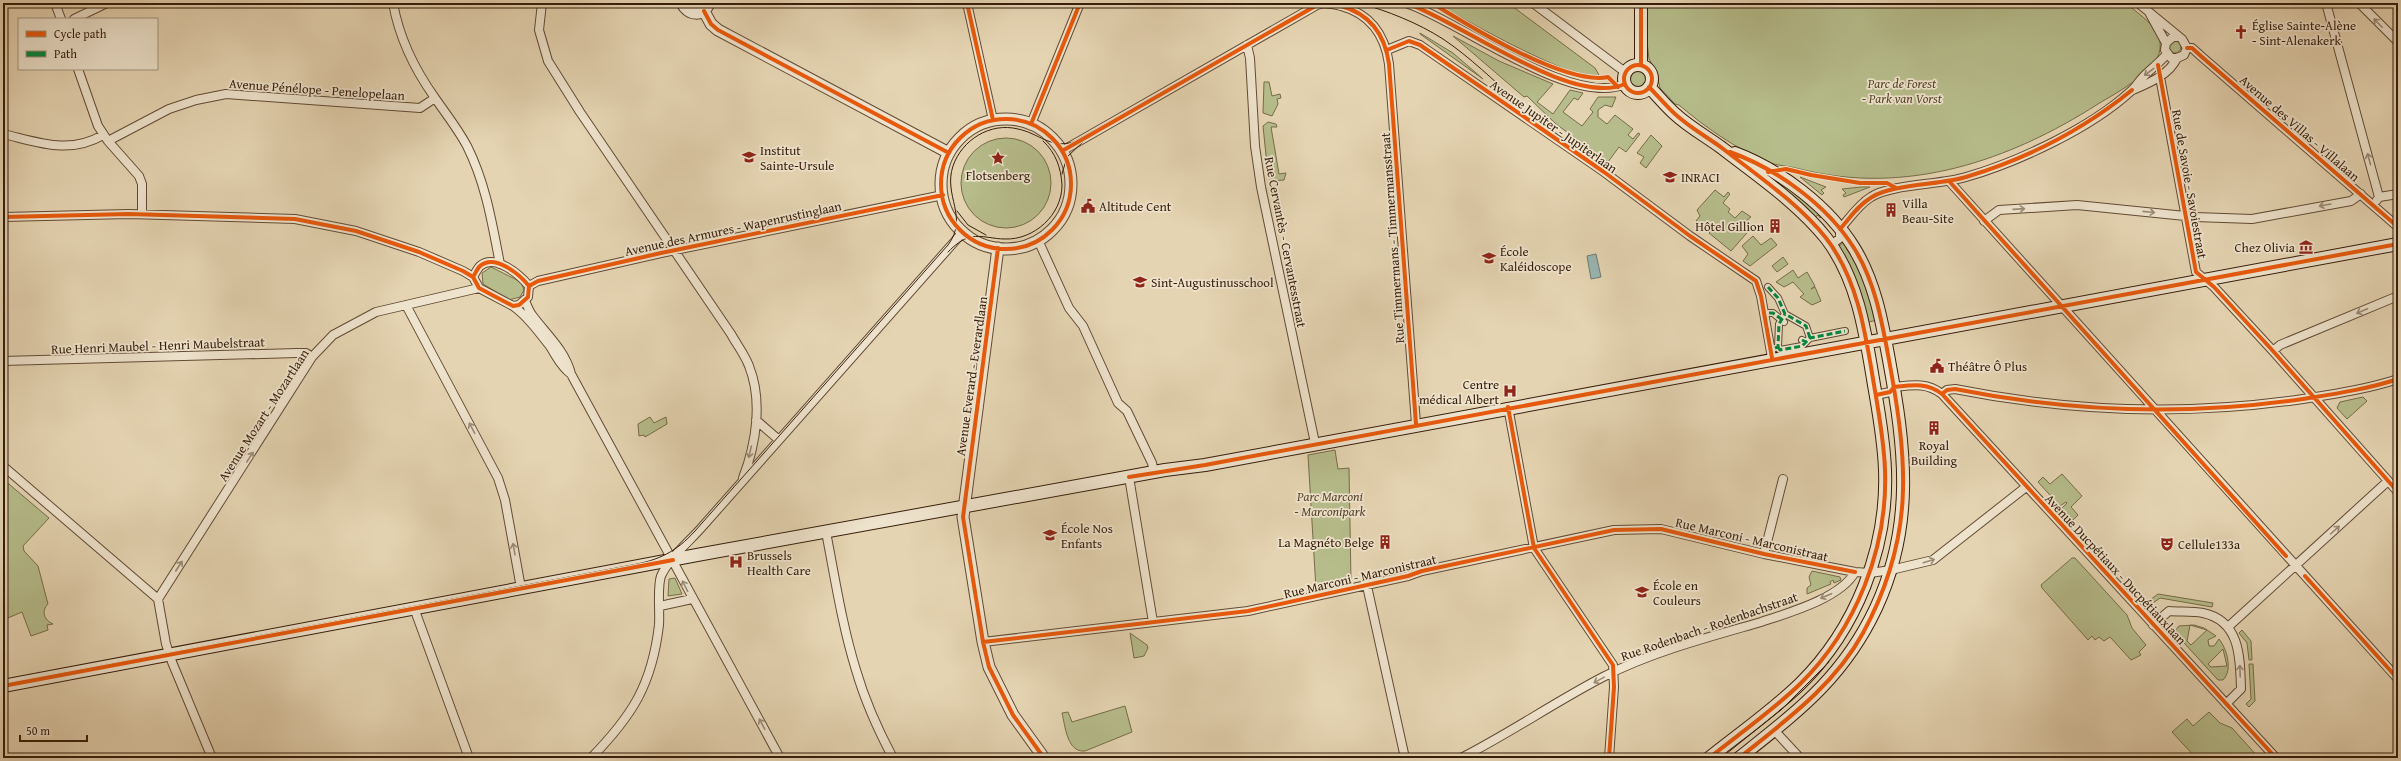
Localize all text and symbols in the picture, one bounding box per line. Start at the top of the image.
place label: Église Sainte-Alène - Sint-Alenakerk [2252,16,2356,50]
legend [18,18,158,70]
one-way arrow [2373,18,2383,28]
church icon: Église Sainte-Alène - Sint-Alenakerk [2233,24,2249,40]
text: Cycle path [54,25,107,42]
text: Path [54,45,77,62]
one-way arrow [2144,68,2155,76]
street label: Avenue des Villas - Villalaan [2235,71,2364,186]
street label: Avenue Pénélope - Penelopelaan [229,74,406,105]
park label: Parc de Forest - Park van Vorst [1862,74,1943,108]
street label: Avenue Jupiter - Jupiterlaan [1486,75,1622,178]
street label: Rue de Savoie - Savoiestraat [2167,108,2212,261]
street label: Rue Timmermans - Timmermansstraat [1376,132,1409,344]
place label: Institut Sainte-Ursule [760,141,834,175]
school or university icon: Institut Sainte-Ursule [741,149,757,165]
place icon: Flotsenberg [990,150,1006,166]
one-way arrow [2365,153,2372,166]
street label: Rue Cervantès - Cervantesstraat [1260,155,1311,330]
place label: Flotsenberg [966,166,1031,185]
place label: INRACI [1681,168,1720,187]
school or university icon: INRACI [1662,169,1678,185]
place label: Villa Beau-Site [1902,194,1954,228]
street label: Avenue des Armures - Wapenrustinglaan [623,196,844,261]
place label: Altitude Cent [1099,197,1172,216]
public building icon: Altitude Cent [1080,198,1096,214]
building icon: Villa Beau-Site [1883,202,1899,218]
one-way arrow [2319,202,2332,210]
one-way arrow [2012,205,2025,212]
one-way arrow [2142,208,2155,216]
place label: Hôtel Gillion [1695,217,1765,236]
building icon: Hôtel Gillion [1767,218,1783,234]
place label: Chez Olivia [2235,238,2296,257]
museum icon: Chez Olivia [2298,239,2314,255]
place label: École Kaléidoscope [1500,242,1571,276]
school or university icon: École Kaléidoscope [1481,250,1497,266]
place label: Sint-Augustinusschool [1151,273,1274,292]
school or university icon: Sint-Augustinusschool [1132,274,1148,290]
street label: Avenue Everard - Everardlaan [951,294,992,457]
one-way arrow [2356,308,2368,315]
street label: Rue Henri Maubel - Henri Maubelstraat [51,332,266,359]
street label: Avenue Mozart - Mozartlaan [213,345,314,485]
place label: Théâtre Ô Plus [1948,357,2027,376]
public building icon: Théâtre Ô Plus [1929,358,1945,374]
place label: Centre médical Albert [1419,375,1499,409]
hospital icon: Centre médical Albert [1502,383,1518,399]
building icon: Royal Building [1926,420,1942,436]
one-way arrow [468,422,476,434]
place label: Royal Building [1911,436,1958,470]
one-way arrow [745,446,753,459]
one-way arrow [247,451,255,463]
park label: Parc Marconi - Marconipark [1295,487,1365,521]
street label: Avenue Ducpétiaux - Ducpétiauxlaan [2041,490,2191,649]
street label: Rue Marconi - Marconistraat [1674,513,1830,566]
place label: École Nos Enfants [1061,519,1113,553]
one-way arrow [2329,526,2340,535]
school or university icon: École Nos Enfants [1042,527,1058,543]
place label: La Magnéto Belge [1278,533,1374,552]
building icon: La Magnéto Belge [1377,534,1393,550]
place label: Cellule133a [2178,535,2241,554]
theatre icon: Cellule133a [2159,536,2175,552]
one-way arrow [510,543,518,556]
place label: Brussels Health Care [747,546,811,580]
street label: Rue Marconi - Marconistraat [1282,550,1439,603]
hospital icon: Brussels Health Care [728,554,744,570]
one-way arrow [1922,557,1935,564]
one-way arrow [175,561,183,572]
place label: École en Couleurs [1653,576,1701,610]
one-way arrow [681,580,688,592]
school or university icon: École en Couleurs [1634,584,1650,600]
street label: Rue Rodenbach - Rodenbachstraat [1618,587,1801,666]
one-way arrow [1820,593,1832,601]
one-way arrow [2236,665,2244,678]
one-way arrow [1593,676,1605,684]
scale bar [20,717,87,743]
one-way arrow [757,718,765,730]
text: 50 m [26,722,50,739]

